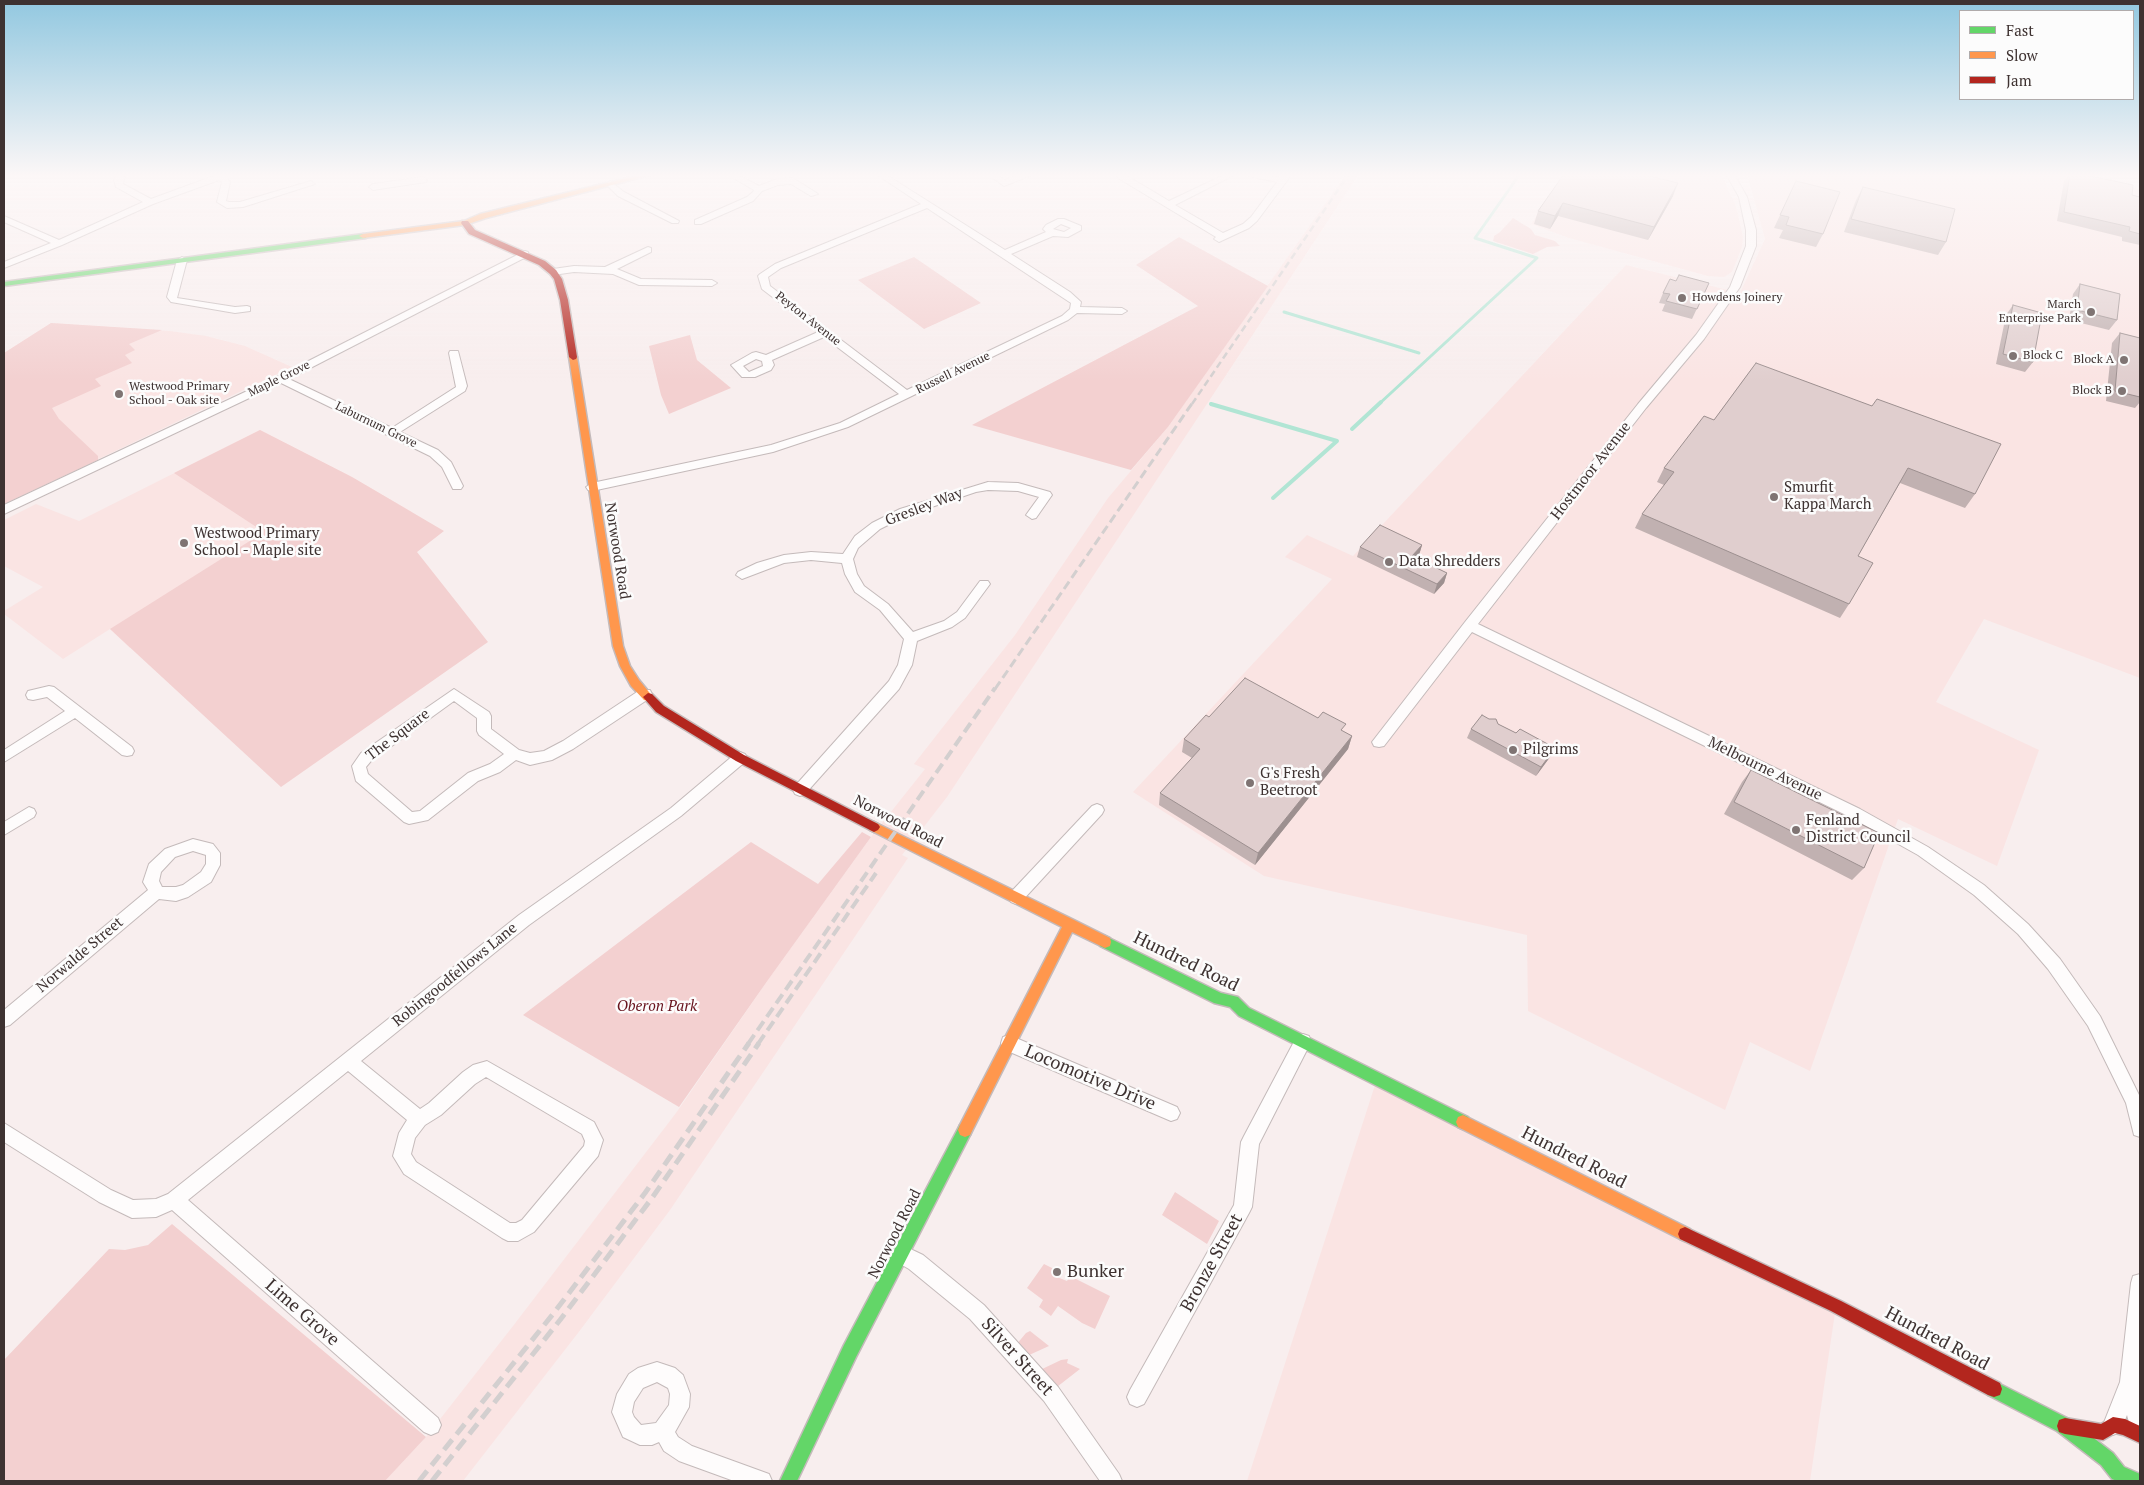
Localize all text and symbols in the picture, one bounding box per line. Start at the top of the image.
legend [1959,10,2134,100]
text: Fast [2006,20,2034,40]
text: Slow [2006,45,2038,65]
text: Jam [2006,70,2032,90]
street label: Peyton Avenue [772,289,844,349]
place label: Howdens Joinery [1692,291,1782,305]
marker: Howdens Joinery [1676,292,1688,304]
place label: March Enterprise Park [1999,298,2081,326]
marker: March Enterprise Park [2085,306,2097,318]
street label: Russell Avenue [914,349,992,397]
place label: Block C [2023,349,2063,363]
marker: Block C [2007,350,2019,362]
place label: Block A [2073,353,2114,367]
marker: Block A [2118,354,2130,366]
street label: Maple Grove [246,358,312,400]
place label: Westwood Primary School - Oak site [129,380,229,408]
place label: Block B [2072,384,2112,398]
marker: Block B [2116,385,2128,397]
marker: Westwood Primary School - Oak site [113,388,125,400]
street label: Laburnum Grove [333,399,419,451]
street label: Hostmoor Avenue [1547,418,1635,524]
place label: Smurfit Kappa March [1784,479,1872,514]
street label: Gresley Way [883,484,965,530]
marker: Smurfit Kappa March [1768,491,1780,503]
street label: Norwood Road [600,501,634,601]
place label: Westwood Primary School - Maple site [194,525,321,560]
marker: Westwood Primary School - Maple site [178,537,190,549]
place label: Data Shredders [1399,553,1501,571]
marker: Data Shredders [1383,556,1395,568]
street label: The Square [363,705,433,765]
street label: Melbourne Avenue [1705,733,1825,805]
place label: Pilgrims [1523,741,1579,759]
marker: Pilgrims [1507,744,1519,756]
place label: G's Fresh Beetroot [1260,765,1320,800]
marker: G's Fresh Beetroot [1244,777,1256,789]
street label: Norwood Road [850,792,946,852]
place label: Fenland District Council [1806,812,1911,847]
marker: Fenland District Council [1790,824,1802,836]
street label: Norwalde Street [33,913,127,997]
street label: Robingoodfellows Lane [389,919,521,1031]
street label: Hundred Road [1130,927,1242,997]
park label: Oberon Park [617,998,697,1016]
street label: Locomotive Drive [1021,1041,1159,1115]
street label: Hundred Road [1518,1122,1630,1194]
street label: Norwood Road [865,1186,925,1282]
street label: Bronze Street [1176,1210,1248,1316]
place label: Bunker [1067,1261,1124,1283]
marker: Bunker [1051,1266,1063,1278]
street label: Lime Grove [261,1275,343,1351]
street label: Hundred Road [1881,1303,1993,1375]
street label: Silver Street [976,1313,1058,1401]

